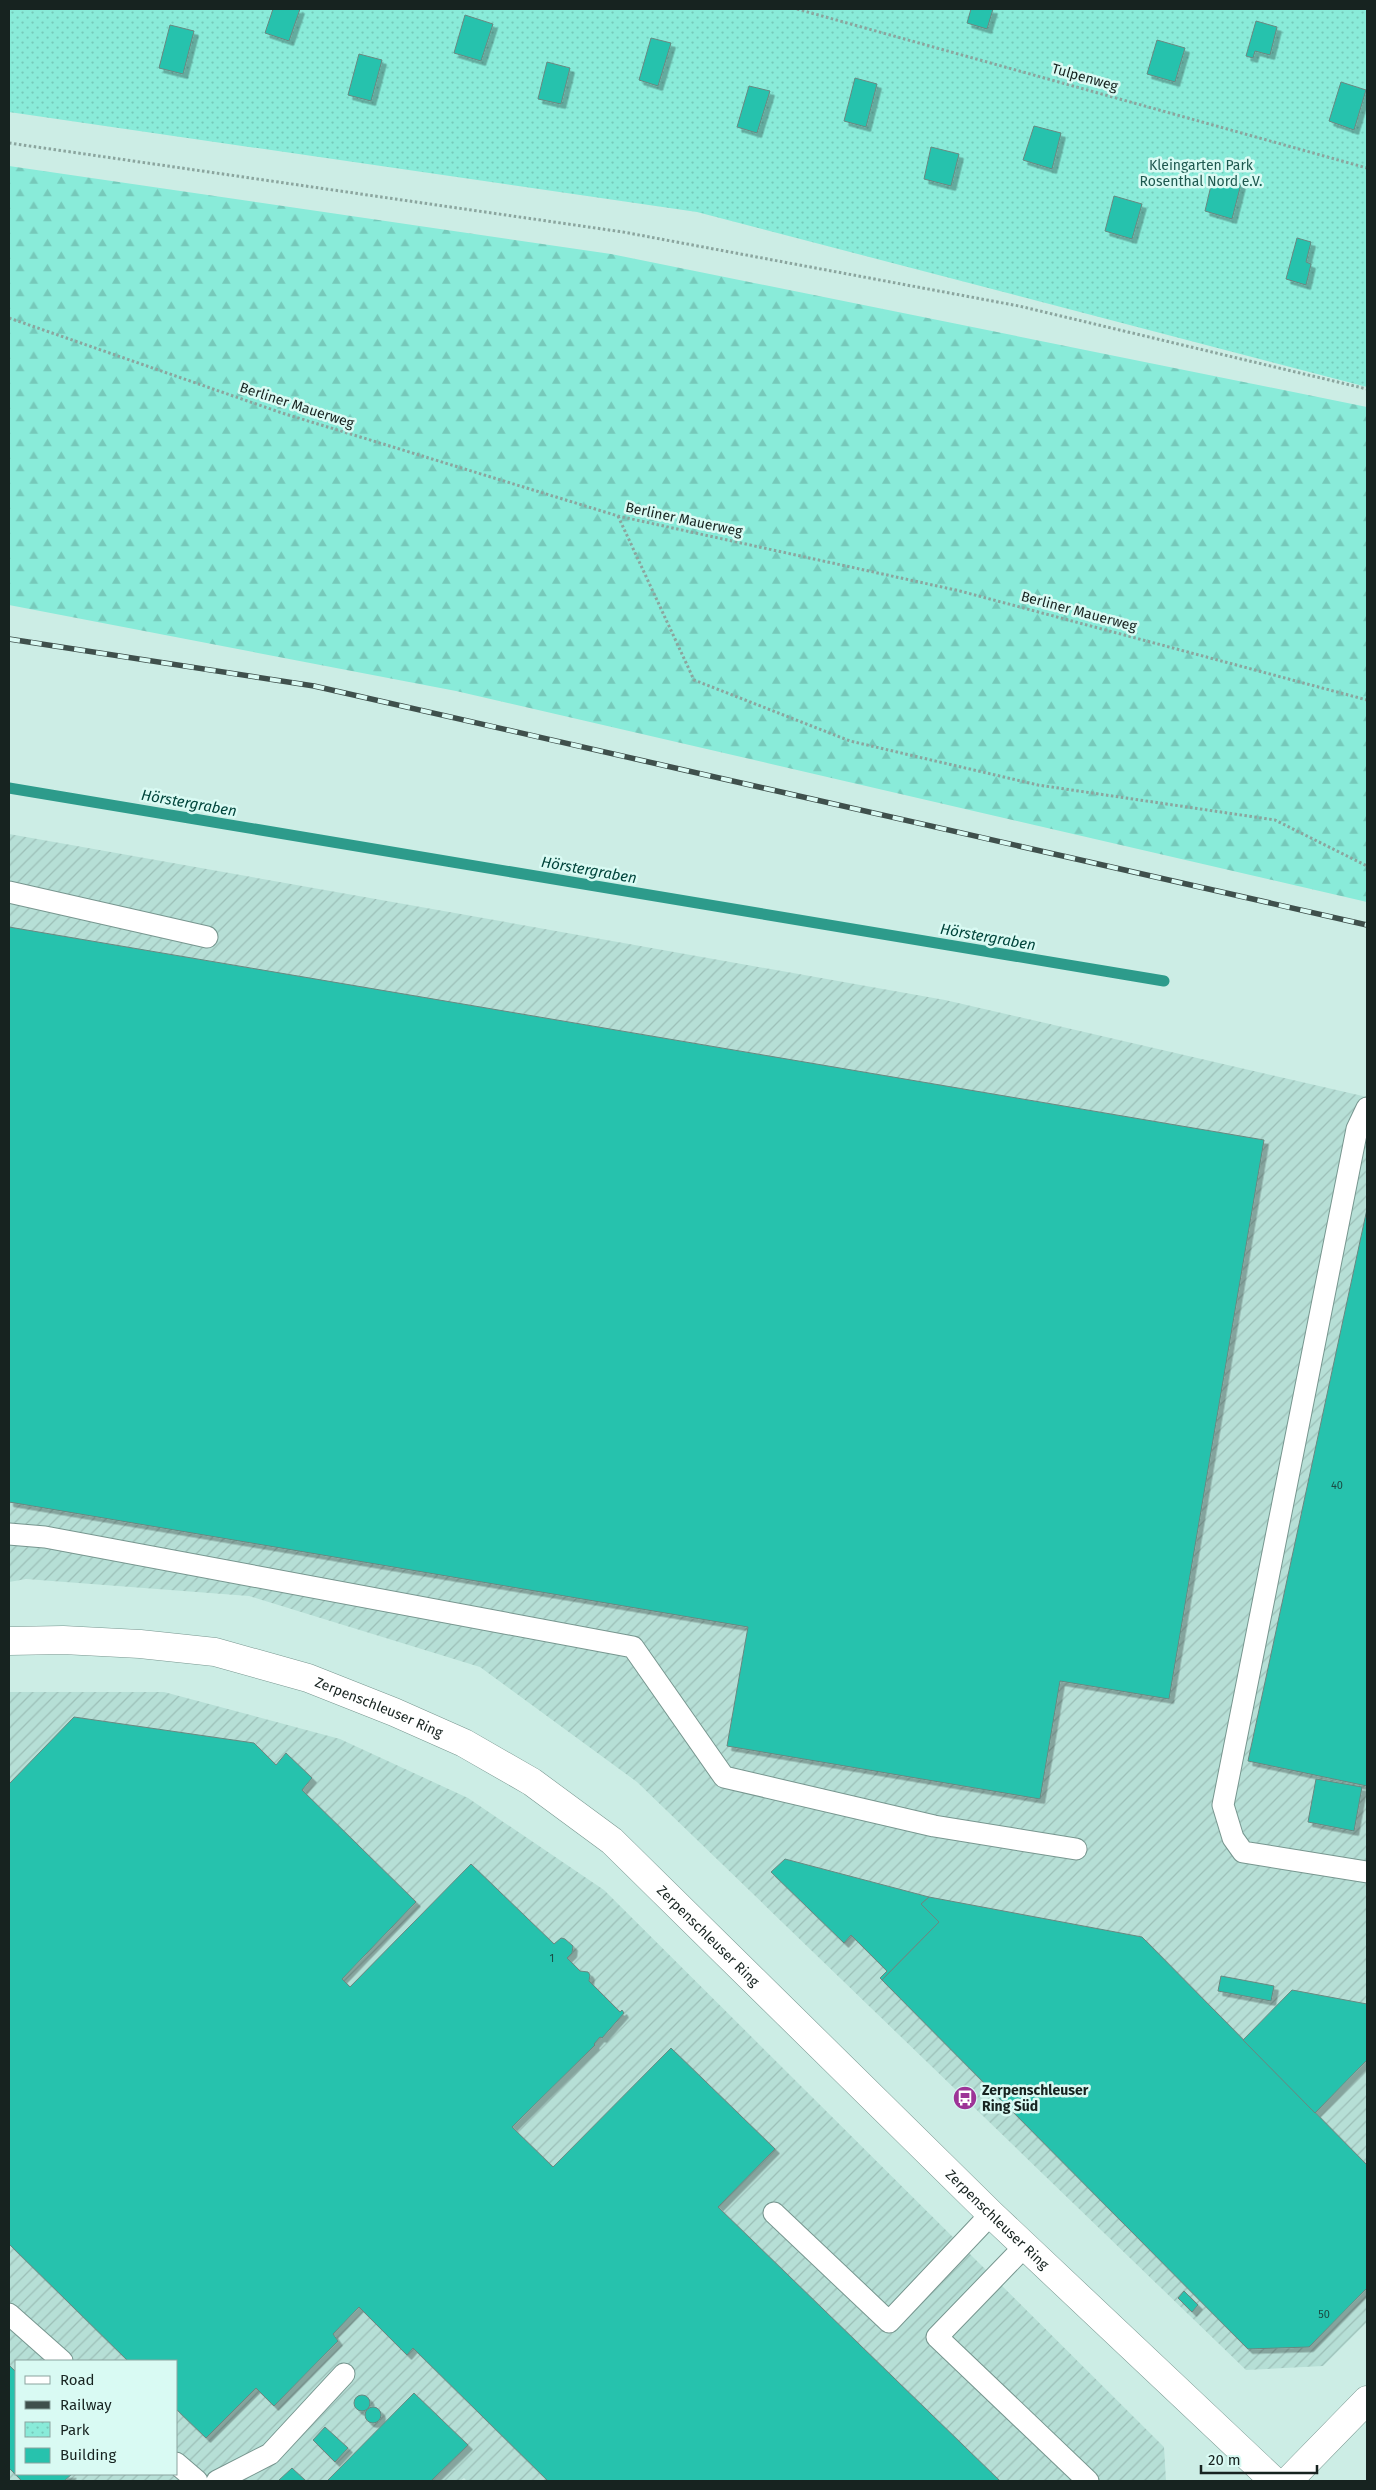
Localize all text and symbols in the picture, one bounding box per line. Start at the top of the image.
street label: Tulpenweg [1050,60,1121,95]
park label: Kleingarten Park Rosenthal Nord e.V. [1140,157,1262,190]
street label: Berliner Mauerweg [238,379,357,432]
street label: Berliner Mauerweg [624,499,745,540]
street label: Berliner Mauerweg [1019,588,1139,635]
water label: Hörstergraben [140,786,238,820]
water label: Hörstergraben [540,853,638,887]
water label: Hörstergraben [939,920,1037,954]
house number: 40 [1331,1479,1343,1492]
street label: Zerpenschleuser Ring [313,1674,446,1742]
street label: Zerpenschleuser Ring [653,1882,763,1991]
house number: 1 [550,1952,554,1965]
place label: Zerpenschleuser Ring Süd [982,2082,1089,2115]
bus stop icon: Zerpenschleuser Ring Süd [952,2085,978,2111]
street label: Zerpenschleuser Ring [942,2166,1053,2274]
house number: 50 [1318,2308,1330,2321]
legend [15,2360,178,2475]
text: Road [60,2371,95,2389]
text: Railway [60,2396,112,2414]
text: Park [60,2421,90,2439]
scale bar [1201,2442,1317,2474]
text: Building [60,2446,116,2464]
text: 20 m [1208,2451,1241,2469]

